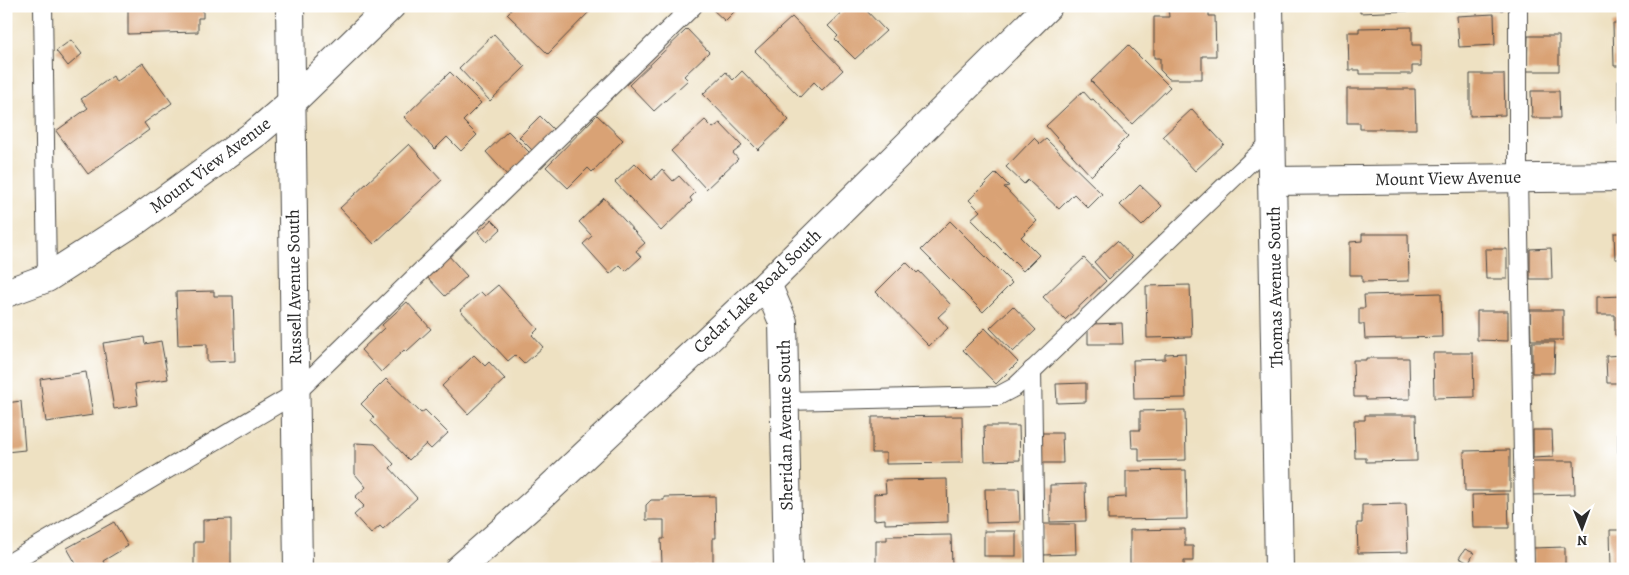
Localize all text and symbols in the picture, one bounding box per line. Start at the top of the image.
street label: Mount View Avenue [144,111,276,219]
street label: Mount View Avenue [1375,165,1521,191]
street label: Thomas Avenue South [1262,206,1288,368]
street label: Russell Avenue South [281,209,307,365]
street label: Cedar Lake Road South [688,223,827,359]
street label: Sheridan Avenue South [772,339,798,511]
north arrow [1556,502,1606,552]
text: N [1577,531,1587,550]

